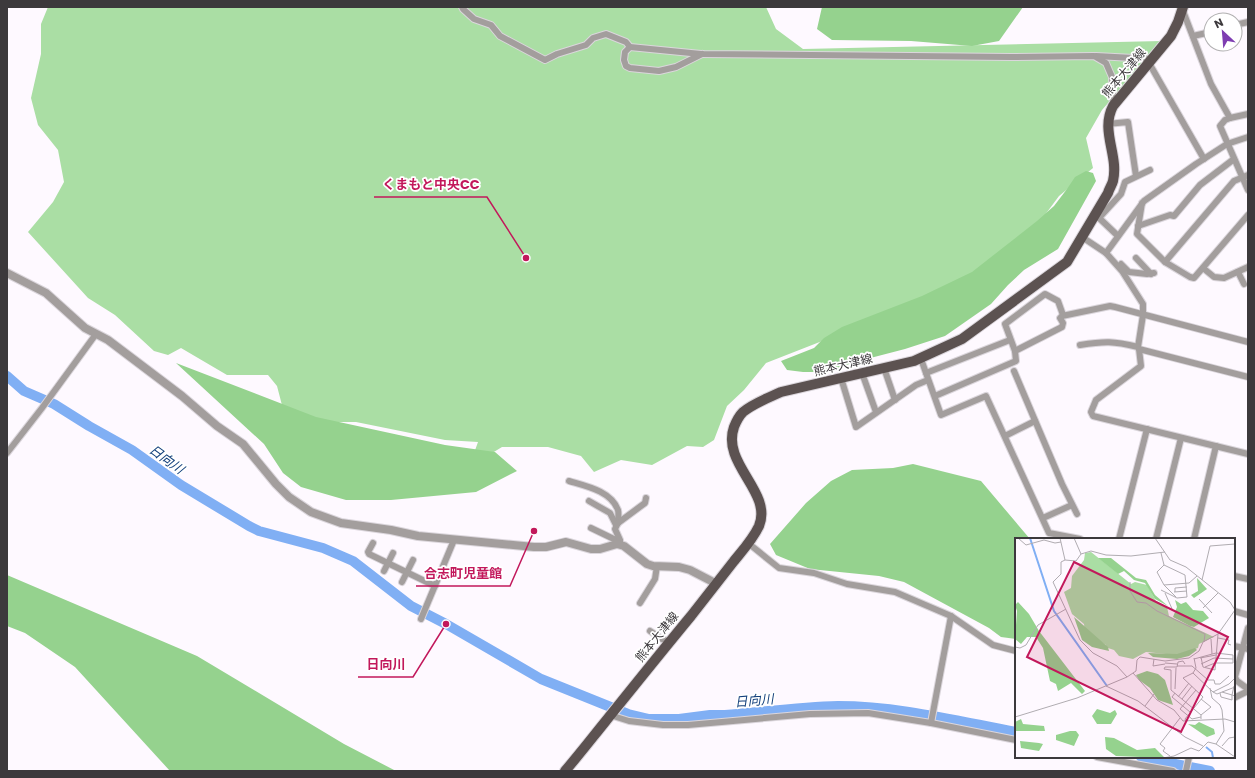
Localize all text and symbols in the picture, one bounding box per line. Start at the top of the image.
north arrow [1203,12,1243,52]
text: N [1211,14,1226,32]
street label: 熊本大津線 [1098,44,1149,101]
callout: くまもと中央CC [374,172,487,197]
text: くまもと中央CC [382,175,480,194]
street label: 熊本大津線 [812,349,874,380]
water label: 日向川 [145,440,190,480]
inset map [1015,538,1235,758]
callout: 合志町児童館 [416,561,510,586]
text: 合志町児童館 [424,564,502,583]
street label: 熊本大津線 [631,608,682,665]
callout: 日向川 [358,652,413,677]
text: 日向川 [366,655,406,674]
water label: 日向川 [734,689,776,712]

